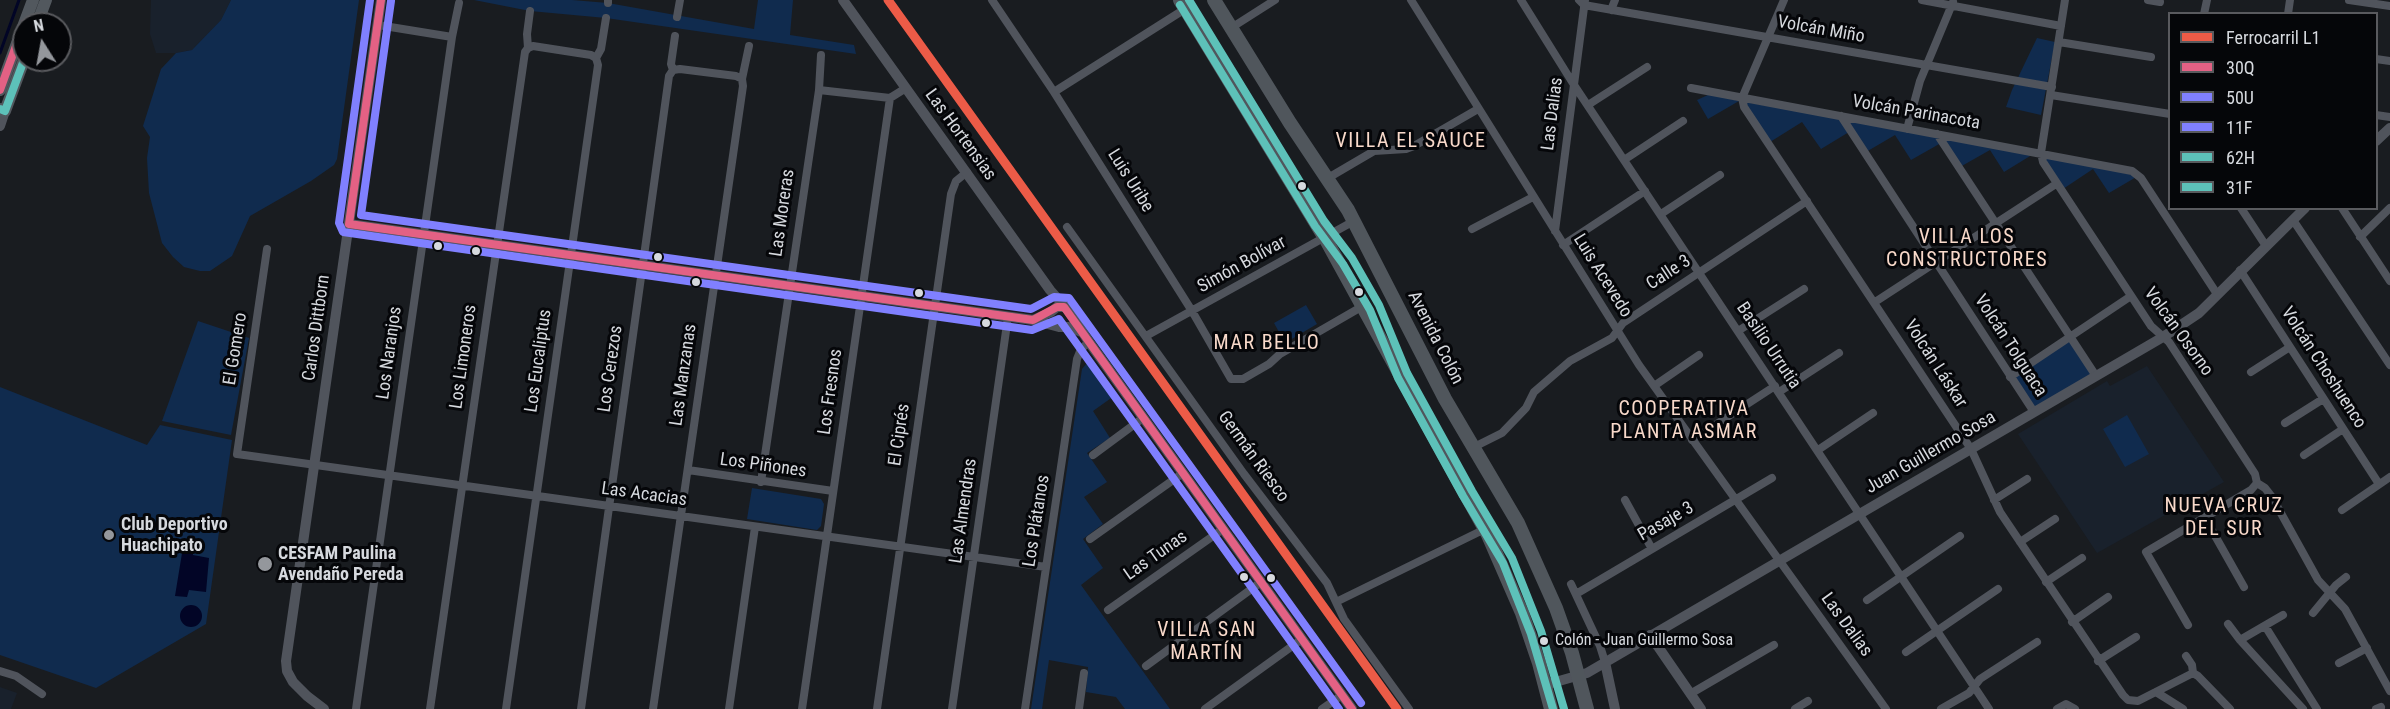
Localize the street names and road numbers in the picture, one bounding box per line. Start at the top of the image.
street label: Volcán Miño [1776,12,1866,48]
street label: Las Dalias [1538,76,1568,152]
street label: Las Hortensias [920,85,1000,185]
street label: Volcán Parinacota [1850,91,1982,135]
street label: Luis Uribe [1102,145,1158,217]
street label: Las Moreras [766,168,800,258]
street label: Luis Acevedo [1568,230,1636,322]
street label: Simón Bolívar [1194,232,1290,298]
street label: Calle 3 [1643,251,1695,295]
street label: Carlos Dittborn [299,274,335,382]
street label: Volcán Osorno [2139,284,2217,380]
street label: Avenida Colón [1402,288,1468,388]
street label: Volcán Tolguaca [1969,291,2051,401]
street label: Basilio Urrutia [1731,298,1805,394]
street label: Volcán Choshuenco [2276,303,2370,433]
street label: Los Limoneros [446,304,482,410]
street label: Los Naranjos [373,305,407,401]
street label: Los Eucaliptus [521,308,557,414]
street label: El Gomero [220,311,252,387]
street label: Volcán Láskar [1899,316,1971,412]
street label: Las Manzanas [666,323,702,427]
street label: Los Cerezos [594,324,628,414]
street label: Los Fresnos [814,348,848,436]
street label: El Ciprés [885,403,915,467]
street label: Germán Riesco [1213,407,1293,507]
street label: Juan Guillermo Sosa [1862,407,2000,499]
street label: Los Piñones [718,449,808,483]
street label: Las Almendras [946,457,982,565]
street label: Los Plátanos [1019,474,1055,568]
street label: Las Acacias [600,478,688,512]
street label: Pasaje 3 [1634,497,1698,547]
street label: Las Tunas [1120,526,1192,586]
street label: Las Dalias [1816,589,1876,661]

